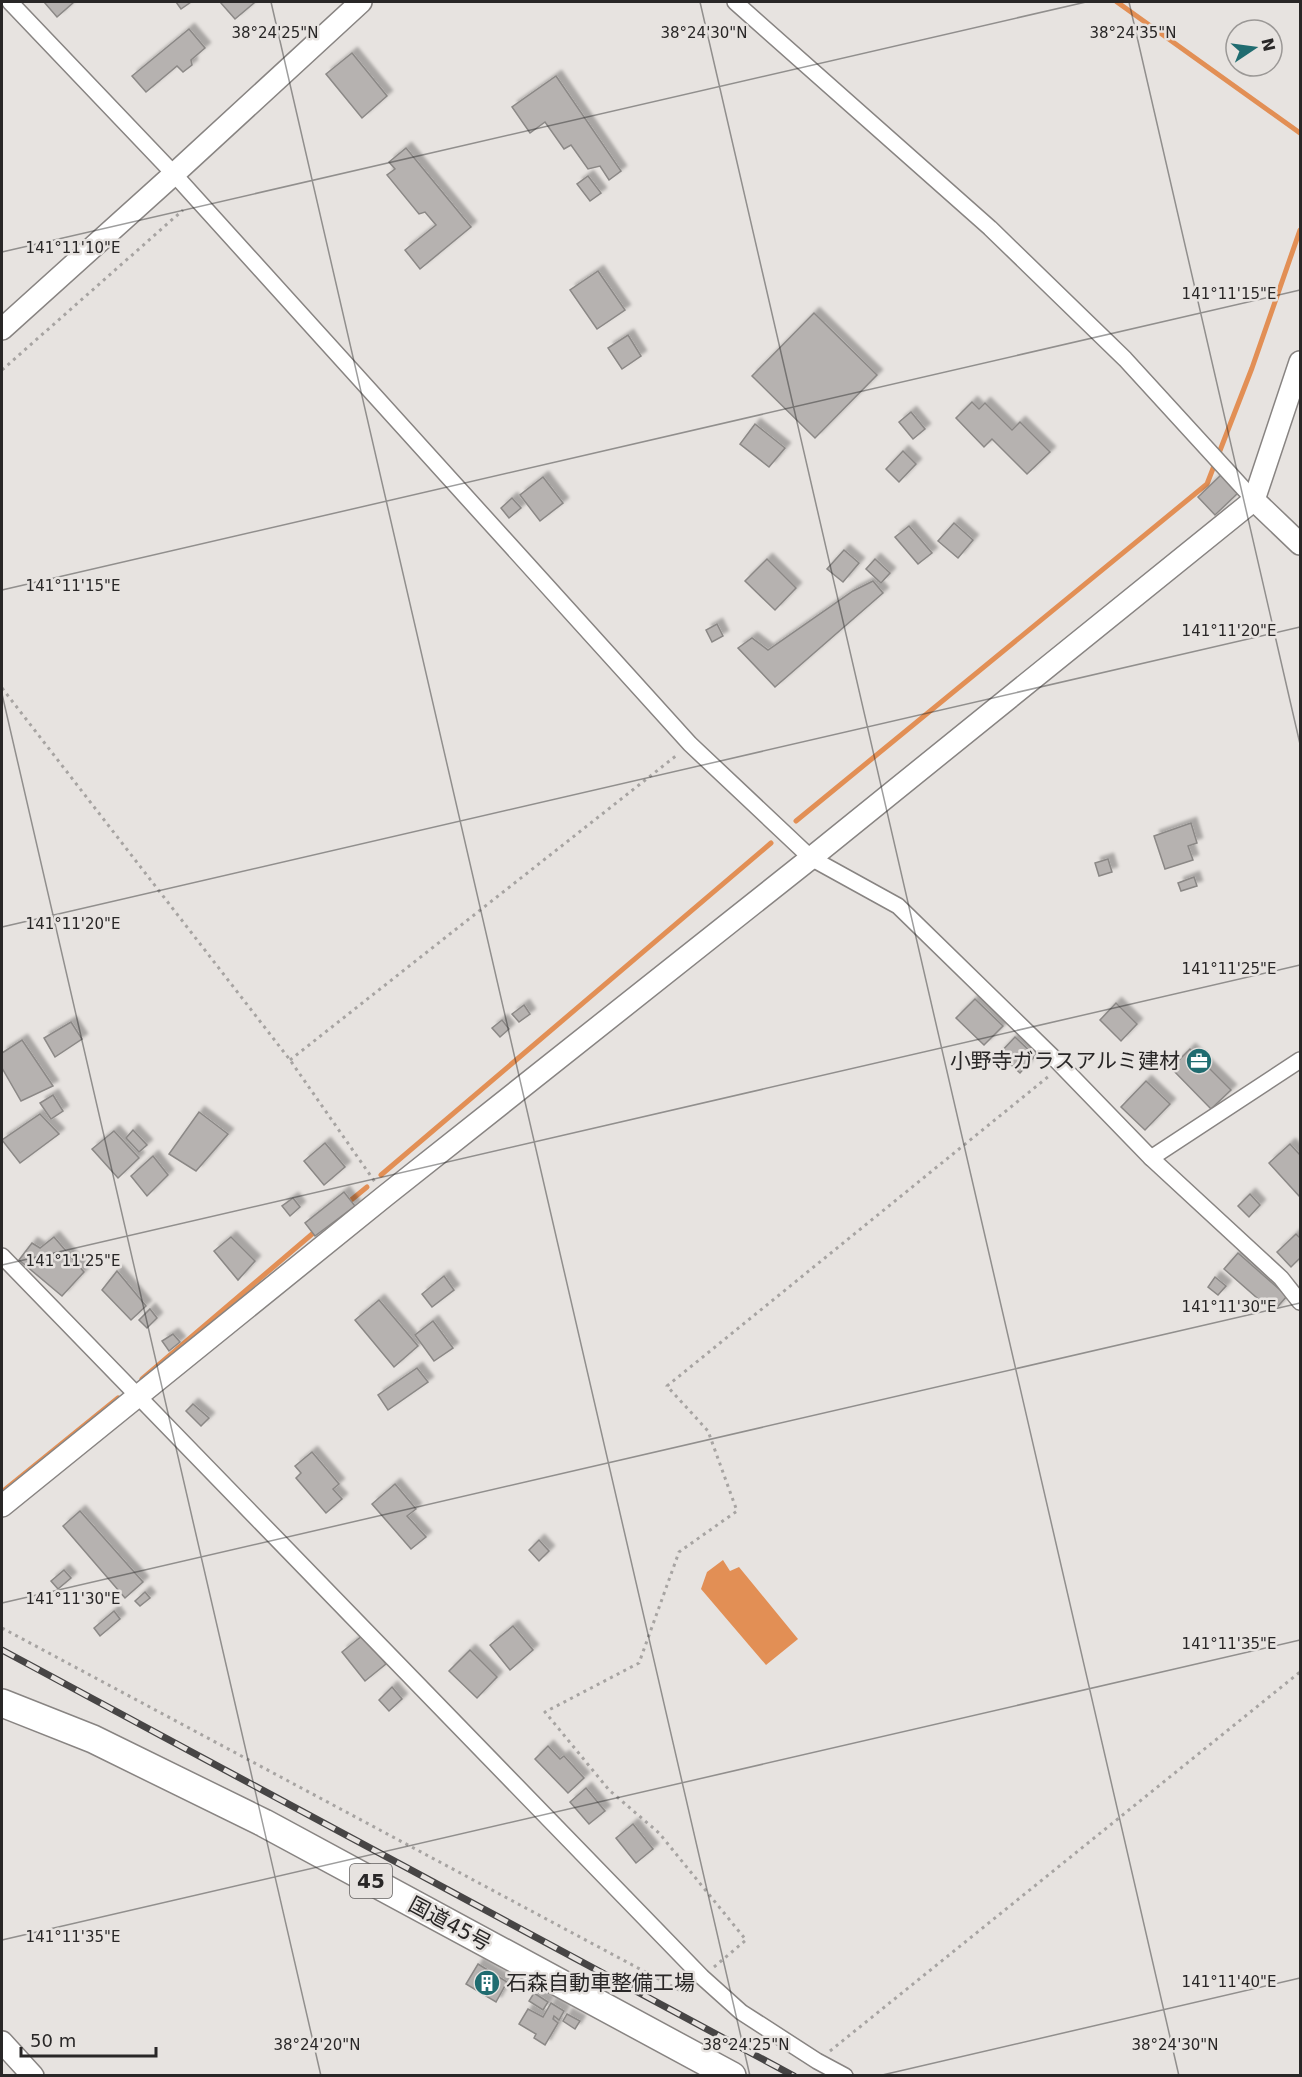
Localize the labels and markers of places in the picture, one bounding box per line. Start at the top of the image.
office icon: 小野寺ガラスアルミ建材 [1184,1046,1214,1076]
place label: 小野寺ガラスアルミ建材 [950,1049,1180,1073]
building icon: 石森自動車整備工場 [472,1968,502,1998]
place label: 石森自動車整備工場 [506,1971,695,1995]

